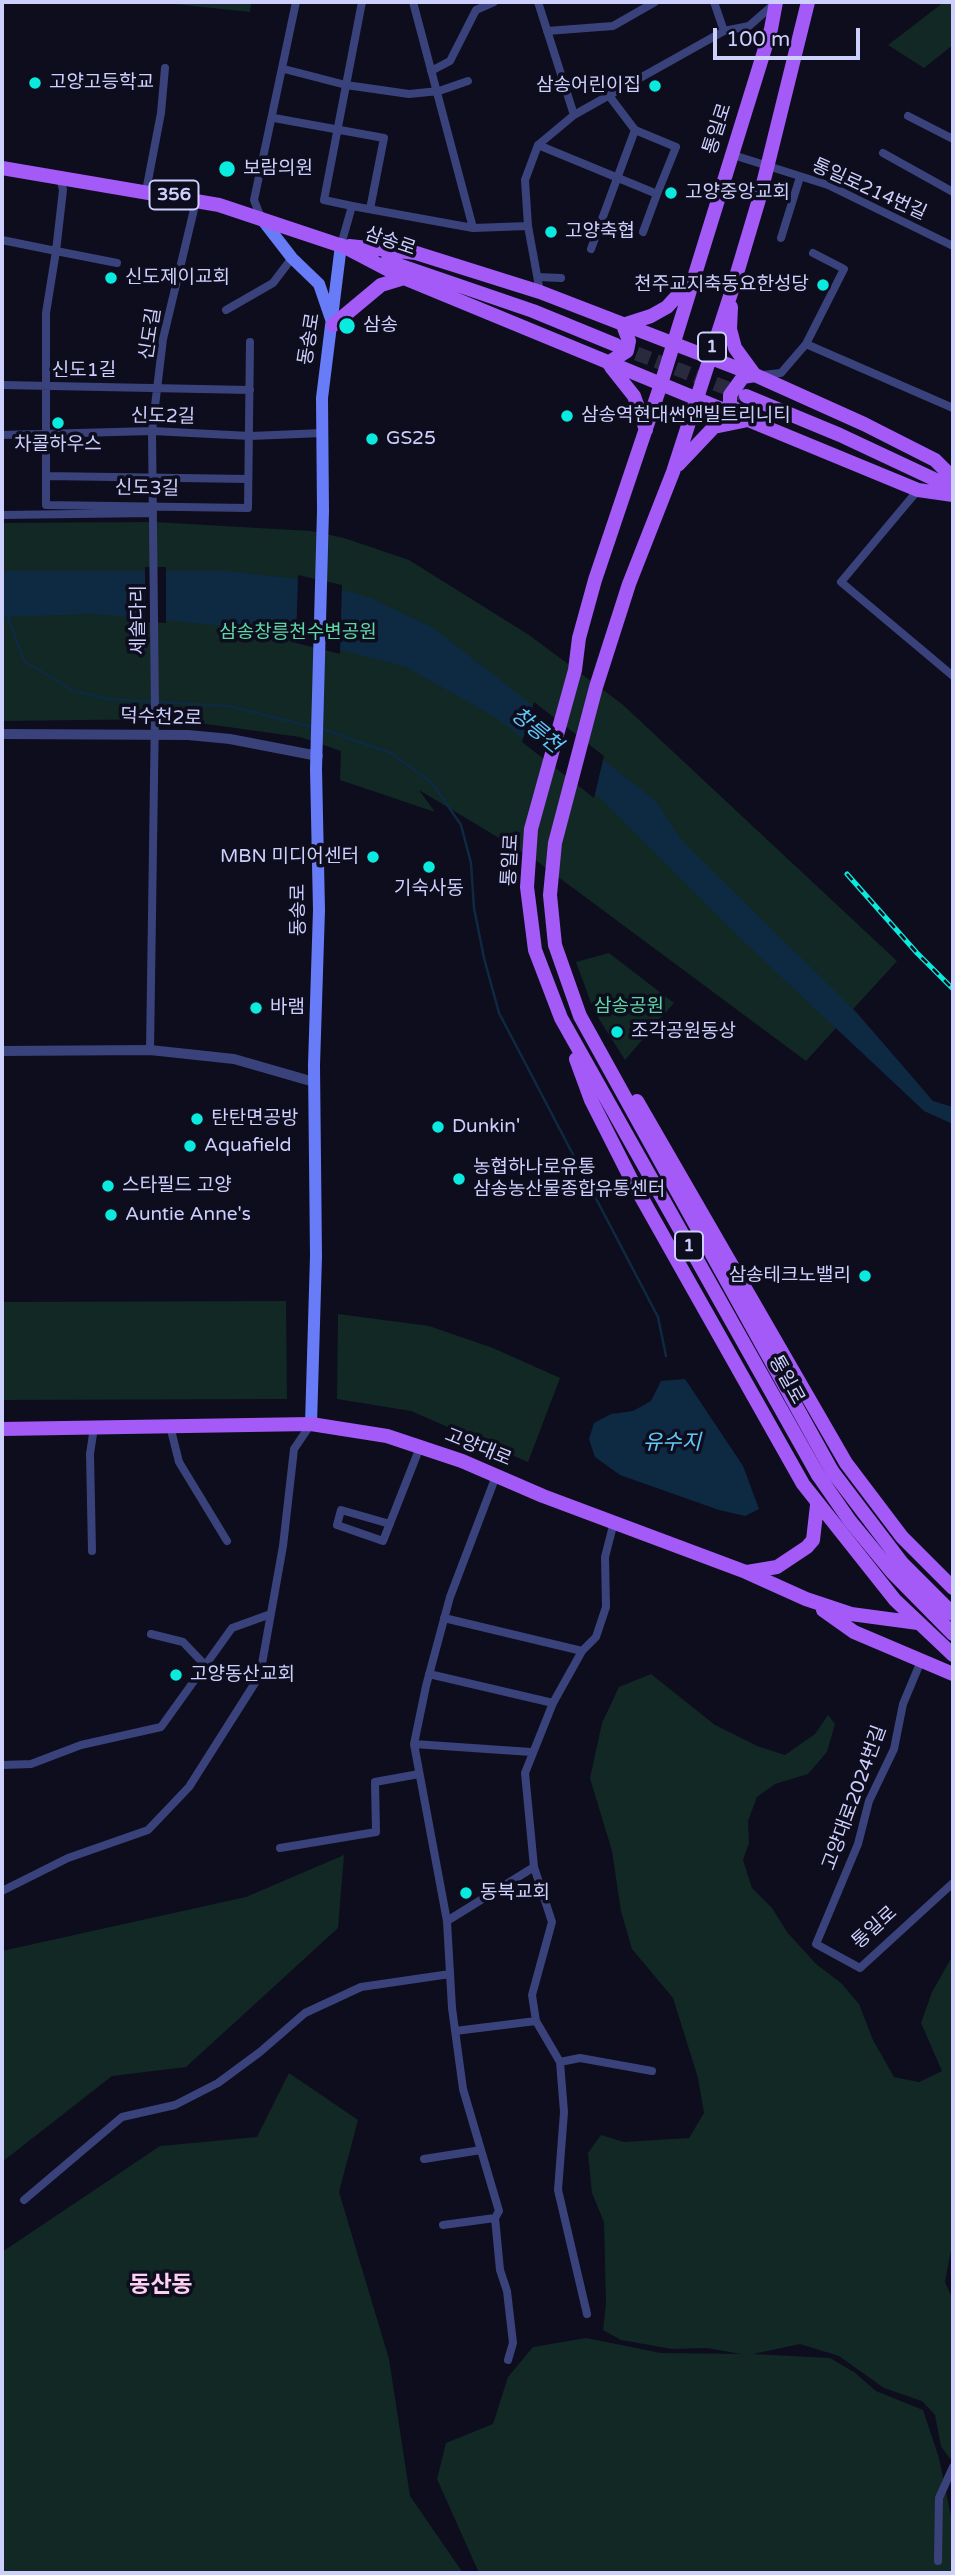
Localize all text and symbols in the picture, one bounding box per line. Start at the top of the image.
scale bar [717,14,864,58]
text: 100 m [726,27,790,52]
place label: 고양고등학교 [49,72,154,94]
marker: 고양고등학교 [27,75,43,91]
place label: 삼송어린이집 [536,75,641,97]
marker: 삼송어린이집 [647,78,663,94]
street label: 통일로 [699,101,737,157]
street label: 통일로214번길 [808,155,930,225]
place label: 보람의원 [243,158,313,180]
marker: 보람의원 [217,159,237,179]
road number: 356 [150,180,198,210]
place label: 고양중앙교회 [685,182,790,204]
marker: 고양중앙교회 [663,185,679,201]
place label: 고양축협 [565,221,635,243]
street label: 삼송로 [361,223,419,261]
marker: 고양축협 [543,224,559,240]
place label: 신도제이교회 [125,267,230,289]
marker: 신도제이교회 [103,270,119,286]
place label: 천주교지축동요한성당 [634,274,809,296]
marker: 천주교지축동요한성당 [815,277,831,293]
street label: 신도길 [136,306,166,362]
street label: 동송로 [295,311,325,367]
place label: 삼송 [363,315,398,337]
marker: 삼송 [337,316,357,336]
road number: 1 [698,332,726,362]
street label: 신도1길 [52,360,116,382]
street label: 신도2길 [131,405,195,429]
place label: 삼송역현대썬앤빌트리니티 [581,405,791,427]
marker: 삼송역현대썬앤빌트리니티 [559,408,575,424]
marker: 차콜하우스 [50,415,66,431]
place label: GS25 [386,428,436,450]
marker: GS25 [364,431,380,447]
place label: 차콜하우스 [14,434,102,456]
street label: 신도3길 [115,477,179,501]
street label: 세솔다리 [128,585,150,655]
park label: 삼송창릉천수변공원 [219,622,377,644]
water label: 창릉천 [506,703,566,759]
street label: 덕수천2로 [120,705,202,731]
street label: 통일로 [498,833,524,887]
place label: MBN 미디어센터 [220,846,359,868]
marker: MBN 미디어센터 [365,849,381,865]
marker: 기숙사동 [421,859,437,875]
place label: 기숙사동 [394,878,464,900]
street label: 동송로 [288,884,310,936]
park label: 삼송공원 [594,996,664,1018]
place label: 바램 [270,997,305,1019]
marker: 바램 [248,1000,264,1016]
place label: 조각공원동상 [631,1021,736,1043]
marker: 조각공원동상 [609,1024,625,1040]
place label: 탄탄면공방 [211,1108,298,1130]
marker: 탄탄면공방 [189,1111,205,1127]
place label: Dunkin' [452,1116,520,1138]
marker: Dunkin' [430,1119,446,1135]
place label: Aquafield [204,1135,292,1157]
marker: Aquafield [182,1138,198,1154]
place label: 농협하나로유통 삼송농산물종합유통센터 [473,1157,665,1201]
marker: 농협하나로유통 삼송농산물종합유통센터 [451,1171,467,1187]
place label: 스타필드 고양 [122,1175,232,1197]
marker: 스타필드 고양 [100,1178,116,1194]
place label: Auntie Anne's [125,1204,251,1226]
marker: Auntie Anne's [103,1207,119,1223]
road number: 1 [675,1232,703,1260]
place label: 삼송테크노밸리 [729,1265,851,1287]
marker: 삼송테크노밸리 [857,1268,873,1284]
street label: 통일로 [763,1352,809,1408]
street label: 고양대로 [441,1424,515,1472]
water label: 유수지 [643,1430,701,1456]
place label: 고양동산교회 [190,1664,295,1686]
marker: 고양동산교회 [168,1667,184,1683]
street label: 고양대로2024번길 [818,1722,892,1874]
place label: 동북교회 [480,1882,550,1904]
marker: 동북교회 [458,1885,474,1901]
street label: 통일로 [848,1902,902,1954]
district label: 동산동 [129,2272,193,2300]

